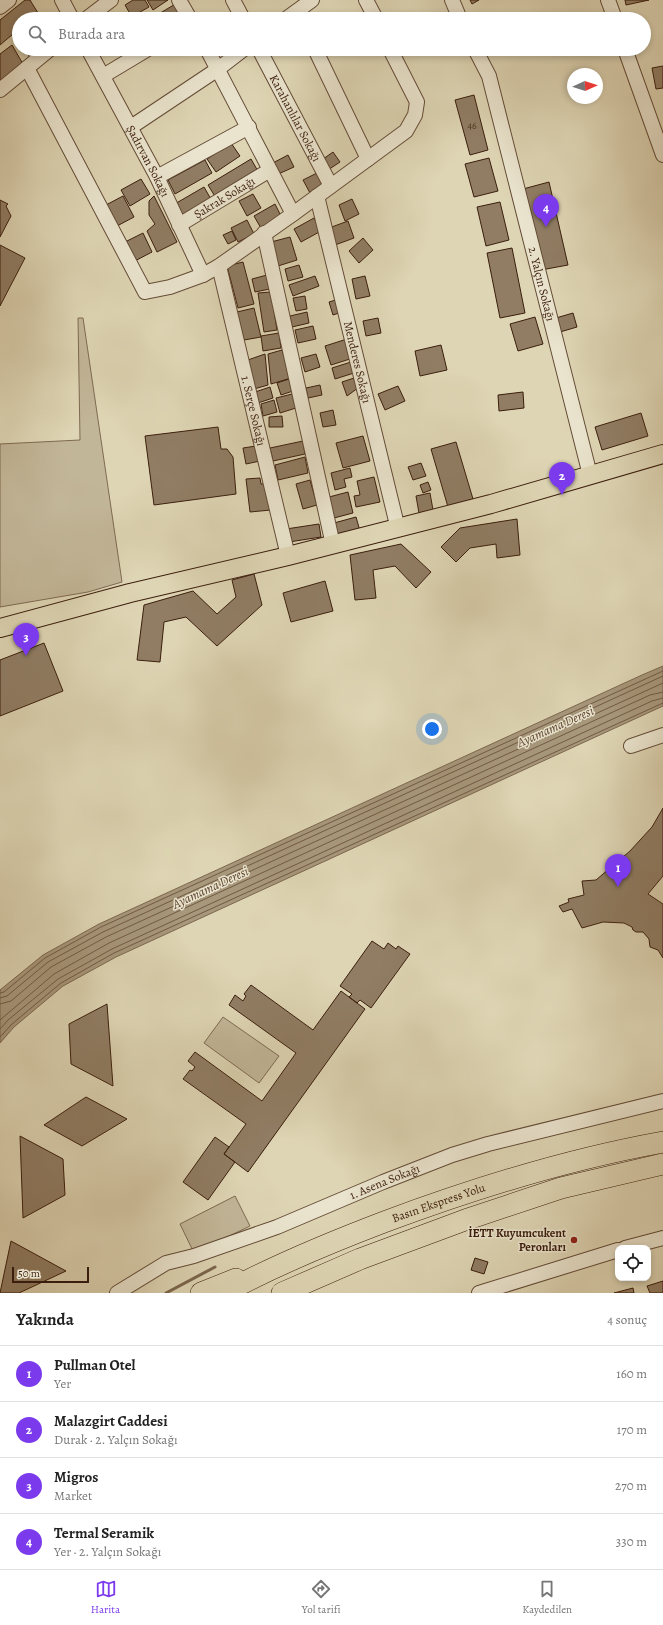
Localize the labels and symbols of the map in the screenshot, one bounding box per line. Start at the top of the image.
north arrow [567,68,603,104]
street label: Karahanlılar Sokağı [266,72,325,164]
house number: 46 [467,119,477,132]
street label: Şadırvan Sokağı [122,122,173,199]
street label: Şakrak Sokağı [191,173,258,222]
pin: 4 [533,194,559,227]
street label: 2. Yalçın Sokağı [525,245,559,323]
street label: Menderes Sokağı [340,320,375,405]
street label: 1. Serçe Sokağı [237,374,270,448]
pin: 2 [549,462,575,495]
pin: 3 [13,623,39,656]
water label: Ayamama Deresi [513,702,597,751]
your location [422,719,442,739]
pin: 1 [605,854,631,887]
water label: Ayamama Deresi [169,862,252,913]
street label: 1. Asena Sokağı [347,1160,422,1203]
street label: Basın Ekspress Yolu [390,1179,488,1226]
place label: İETT Kuyumcukent Peronları [468,1225,566,1255]
marker: İETT Kuyumcukent Peronları [569,1235,579,1245]
scale bar [12,1265,89,1284]

